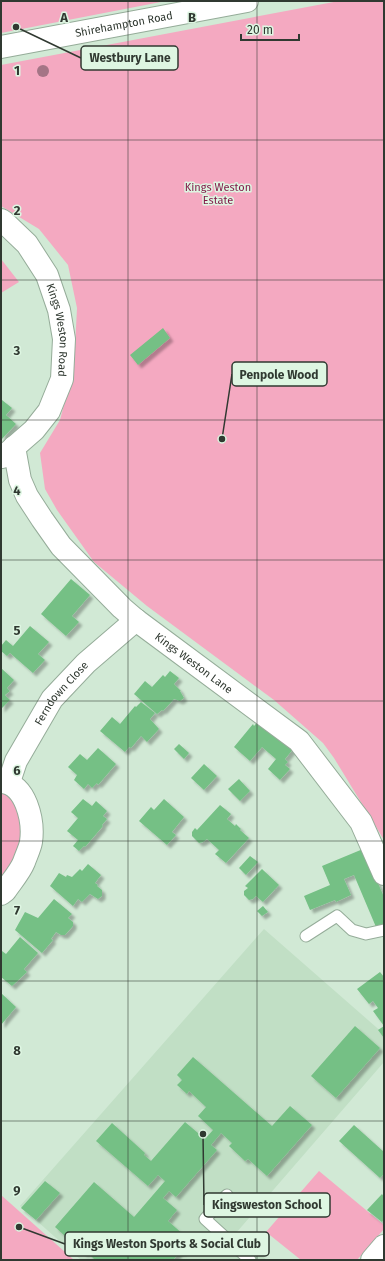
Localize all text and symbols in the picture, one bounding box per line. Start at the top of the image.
street label: Shirehampton Road [74,9,174,40]
text: A [59,10,68,25]
text: B [188,10,196,25]
scale bar [241,16,299,42]
text: 20 m [247,23,273,37]
callout: Westbury Lane [81,46,178,70]
text: Westbury Lane [89,51,171,65]
text: 1 [14,63,20,78]
park label: Kings Weston Estate [185,181,251,207]
text: 2 [14,203,21,218]
street label: Kings Weston Road [43,282,70,377]
text: 3 [13,343,21,358]
callout: Penpole Wood [232,362,327,386]
text: Penpole Wood [240,368,318,382]
text: 4 [13,483,21,498]
text: 5 [14,623,21,638]
street label: Kings Weston Lane [152,630,235,696]
street label: Ferndown Close [32,659,91,728]
text: 6 [13,763,21,778]
text: 7 [14,903,20,918]
text: 8 [13,1043,21,1058]
text: 9 [13,1183,21,1198]
callout: Kingsweston School [204,1193,330,1217]
text: Kingsweston School [212,1198,322,1212]
callout: Kings Weston Sports & Social Club [65,1232,269,1256]
text: Kings Weston Sports & Social Club [73,1237,261,1251]

